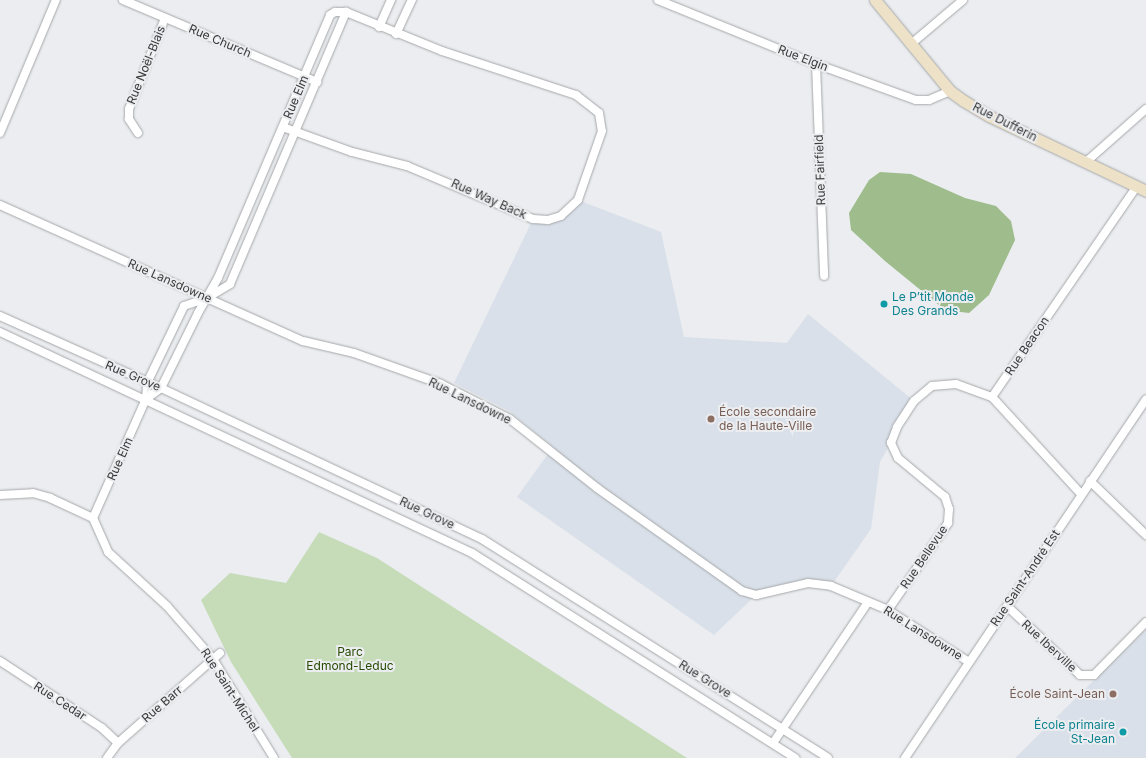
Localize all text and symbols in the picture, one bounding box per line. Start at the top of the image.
street label: Rue Church [187,21,253,61]
street label: Rue Noël-Blais [124,24,168,106]
street label: Rue Elgin [776,42,830,74]
street label: Rue Elm [280,73,312,121]
street label: Rue Dufferin [970,100,1040,144]
street label: Rue Fairfield [812,134,828,206]
street label: Rue Way Back [449,176,529,222]
street label: Rue Lansdowne [126,256,214,306]
place label: Le P’tit Monde Des Grands [892,290,974,318]
marker: Le P’tit Monde Des Grands [879,299,889,309]
street label: Rue Beacon [1002,314,1052,378]
street label: Rue Grove [103,358,163,394]
street label: Rue Lansdowne [426,375,514,427]
place label: École secondaire de la Haute-Ville [719,405,816,433]
marker: École secondaire de la Haute-Ville [706,414,716,424]
street label: Rue Elm [104,435,136,483]
street label: Rue Grove [397,494,457,532]
street label: Rue Bellevue [897,523,951,591]
street label: Rue Saint-André Est [987,527,1063,629]
street label: Rue Lansdowne [881,603,965,663]
street label: Rue Iberville [1019,617,1079,675]
park label: Parc Edmond-Leduc [306,645,394,673]
street label: Rue Saint-Michel [198,646,262,734]
street label: Rue Grove [676,657,734,701]
street label: Rue Cedar [31,679,89,723]
street label: Rue Barr [139,682,185,726]
place label: École Saint-Jean [1010,687,1105,701]
marker: École Saint-Jean [1108,689,1118,699]
place label: École primaire St-Jean [1034,718,1115,746]
marker: École primaire St-Jean [1118,727,1128,737]

